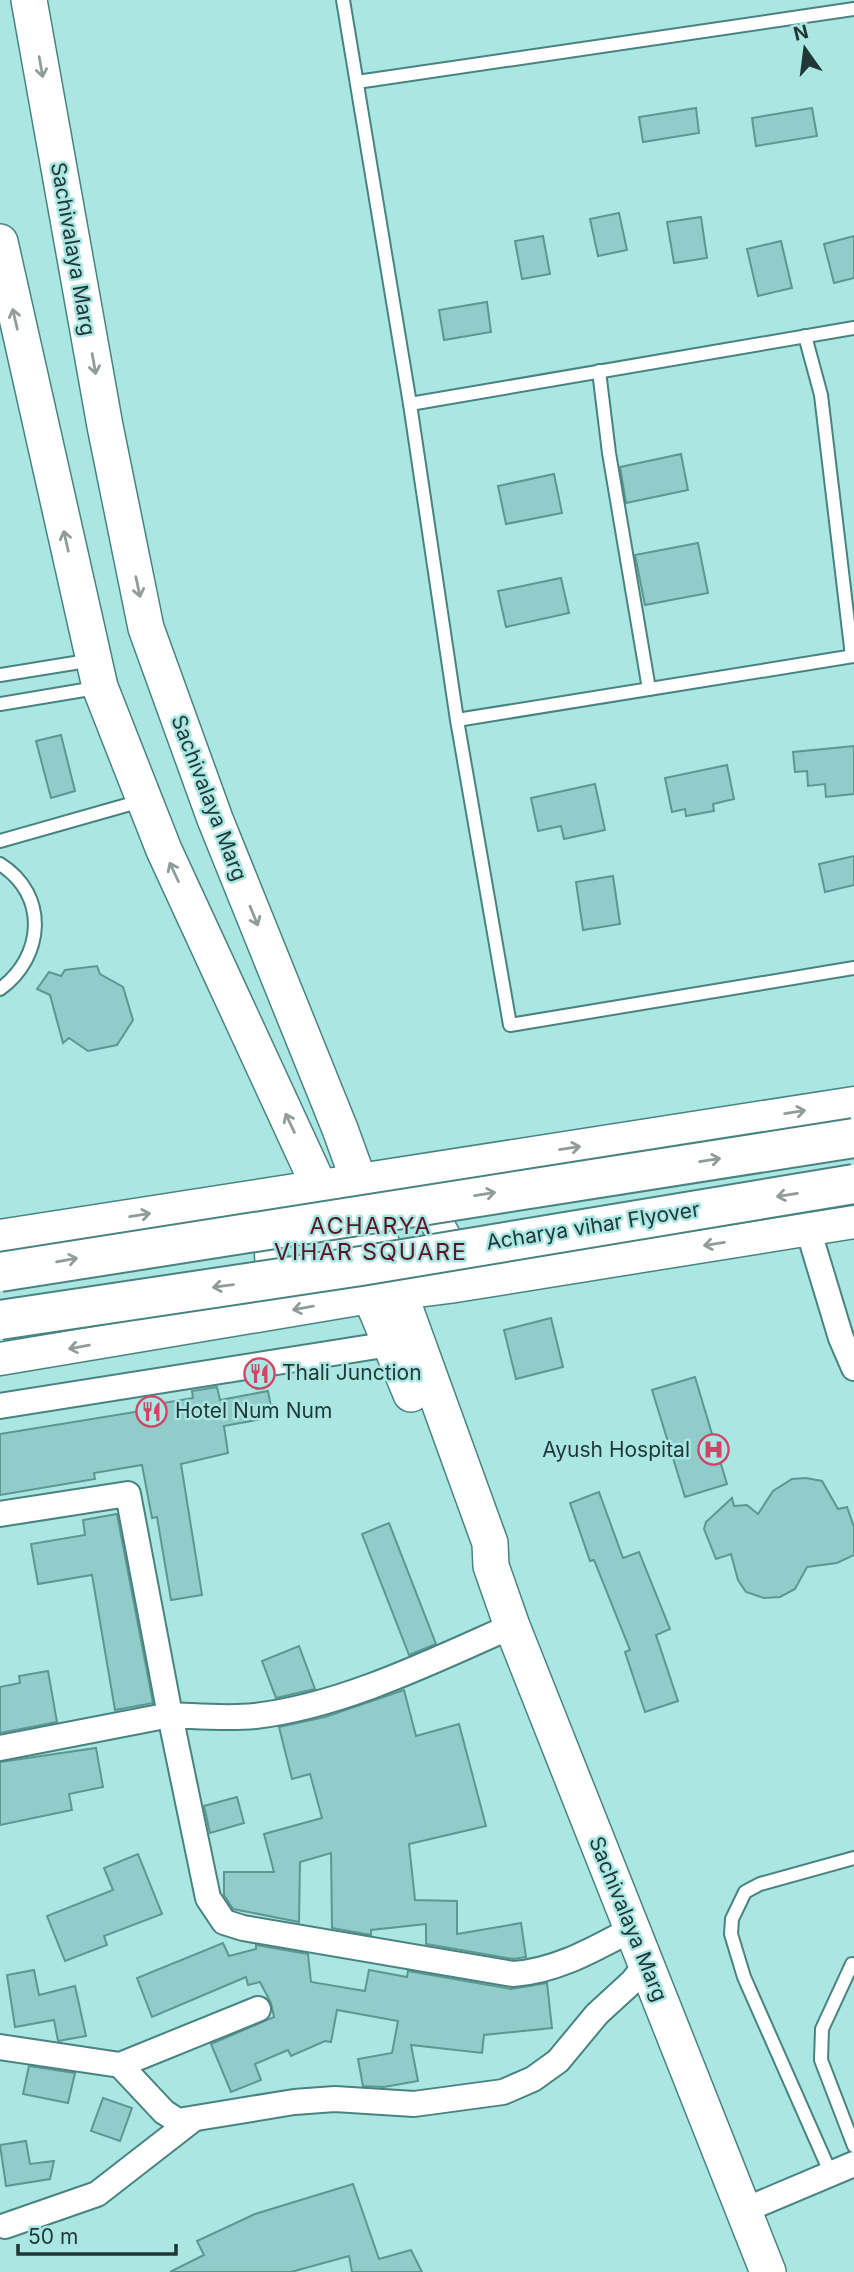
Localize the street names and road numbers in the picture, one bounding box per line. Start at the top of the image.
street label: Sachivalaya Marg [46,160,101,337]
street label: Sachivalaya Marg [166,711,253,884]
street label: Acharya vihar Flyover [484,1196,702,1255]
street label: Sachivalaya Marg [584,1833,673,2005]

